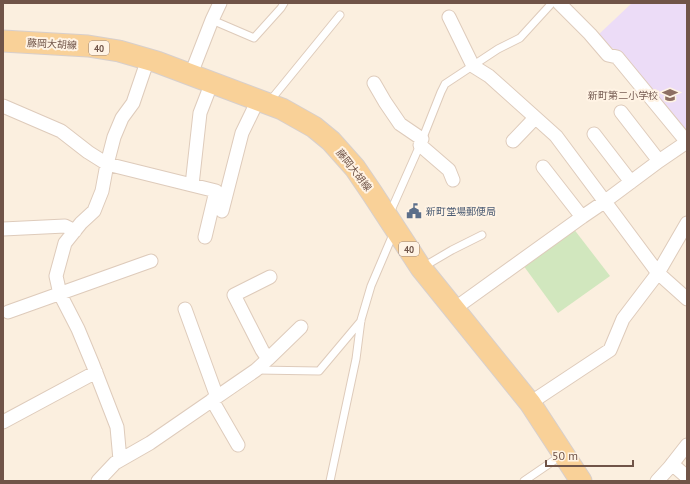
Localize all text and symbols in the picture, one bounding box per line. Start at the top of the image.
street label: 藤岡大胡線 [27,36,77,52]
road number: 40 [89,41,109,55]
school or university icon: 新町第二小学校 [661,86,679,104]
place label: 新町第二小学校 [588,89,658,102]
street label: 藤岡大胡線 [333,146,375,194]
public building icon: 新町堂場郵便局 [405,202,423,220]
place label: 新町堂場郵便局 [426,205,496,218]
road number: 40 [399,242,419,256]
scale bar [546,442,633,468]
text: 50 m [552,448,578,463]

